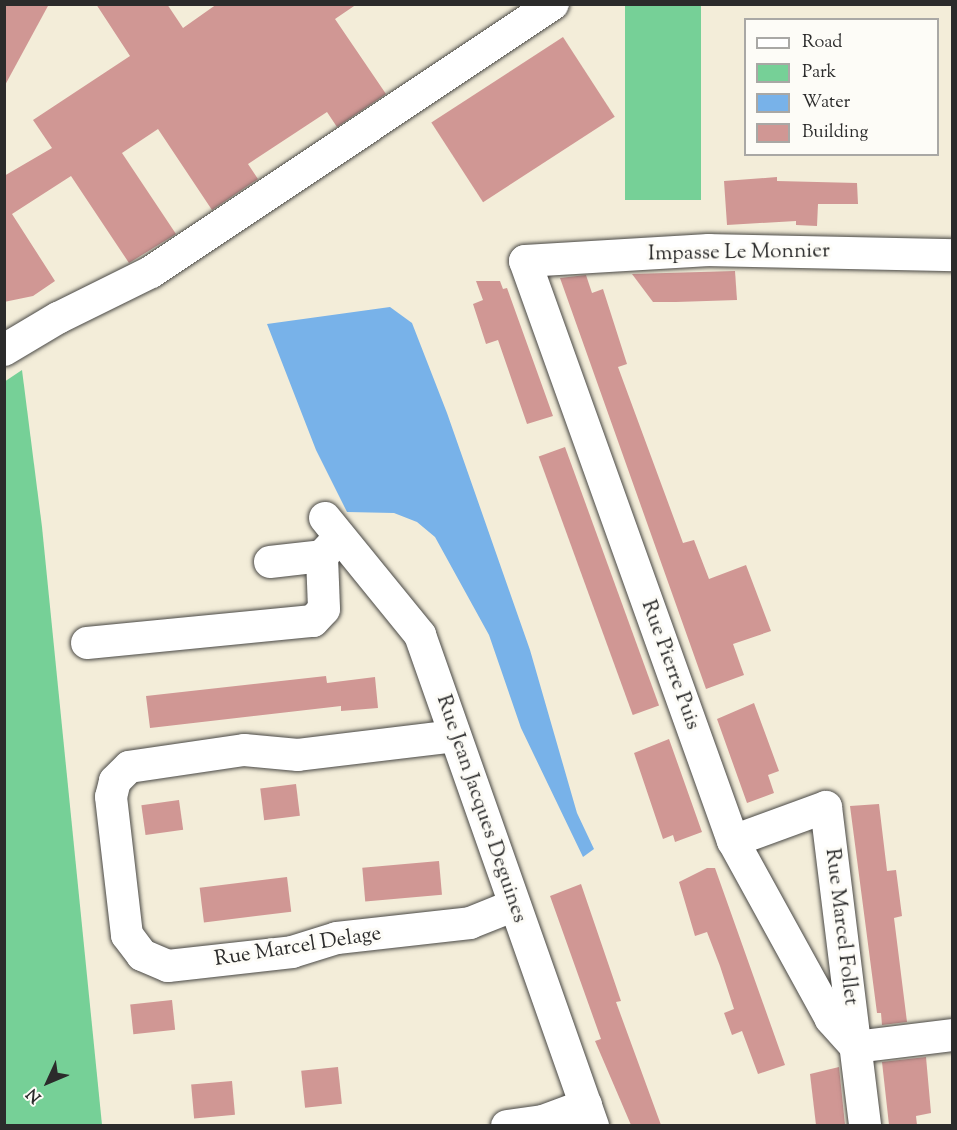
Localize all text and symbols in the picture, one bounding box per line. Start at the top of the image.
legend [744,18,939,156]
text: Road [802,30,842,56]
text: Park [802,60,836,86]
text: Water [802,90,850,116]
text: Building [802,120,868,146]
street label: Impasse Le Monnier [648,239,830,267]
street label: Rue Pierre Puis [635,597,705,733]
street label: Rue Jean Jacques Deguines [430,692,532,926]
street label: Rue Marcel Follet [819,847,863,1007]
street label: Rue Marcel Delage [213,921,383,973]
north arrow [18,1052,78,1112]
text: N [22,1082,47,1107]

